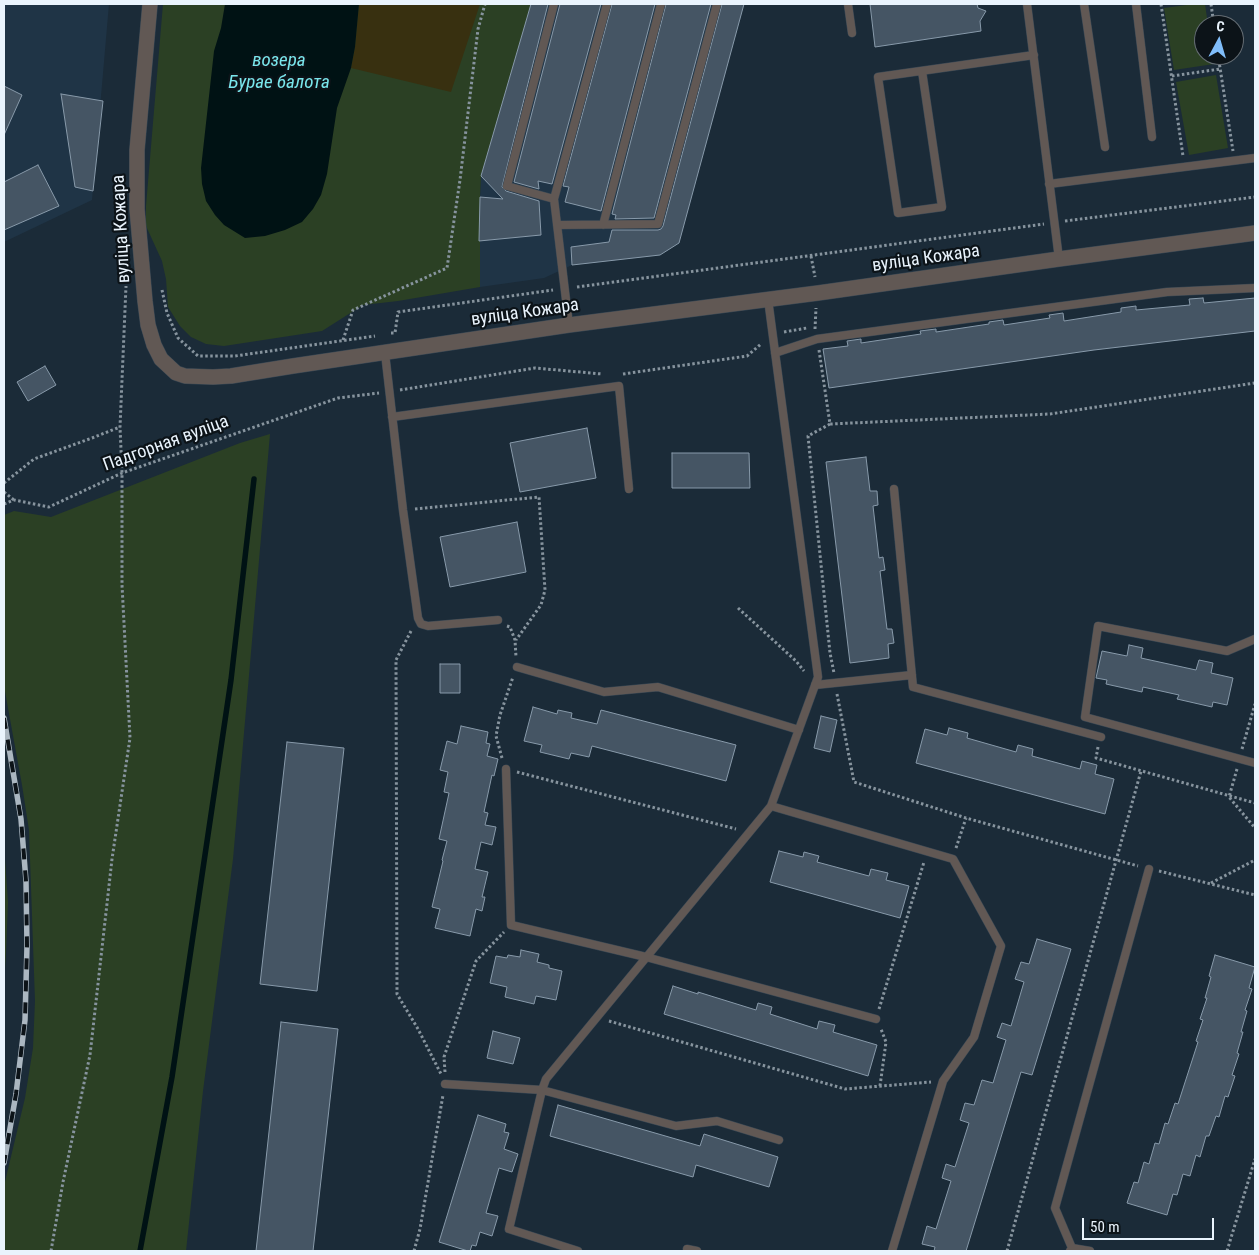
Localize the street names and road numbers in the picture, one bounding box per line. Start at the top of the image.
street label: вуліца Кожара [108,174,136,284]
street label: вуліца Кожара [871,241,981,277]
street label: вуліца Кожара [470,295,580,331]
street label: Падгорная вуліца [100,411,232,477]

